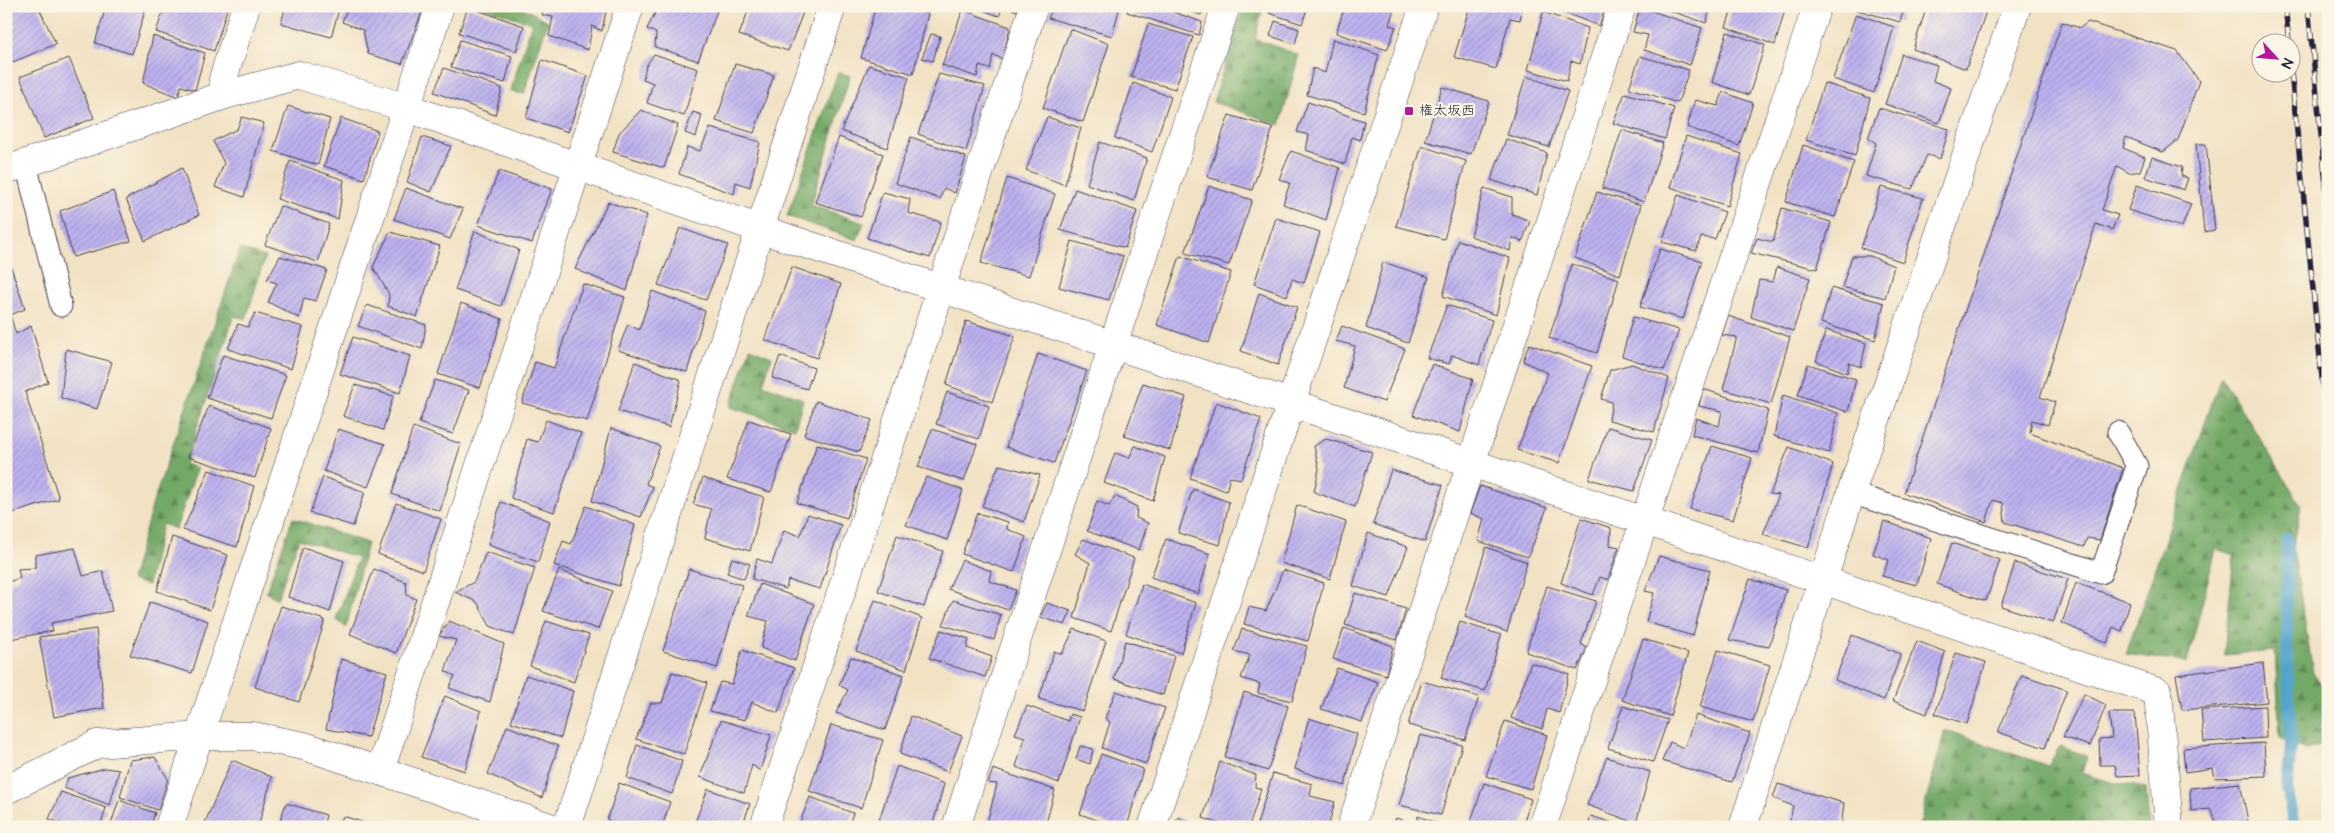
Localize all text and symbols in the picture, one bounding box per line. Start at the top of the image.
north arrow [2252,32,2302,82]
text: N [2276,55,2298,72]
place label: 権太坂西 [1419,101,1475,121]
marker: 権太坂西 [1403,105,1415,117]

